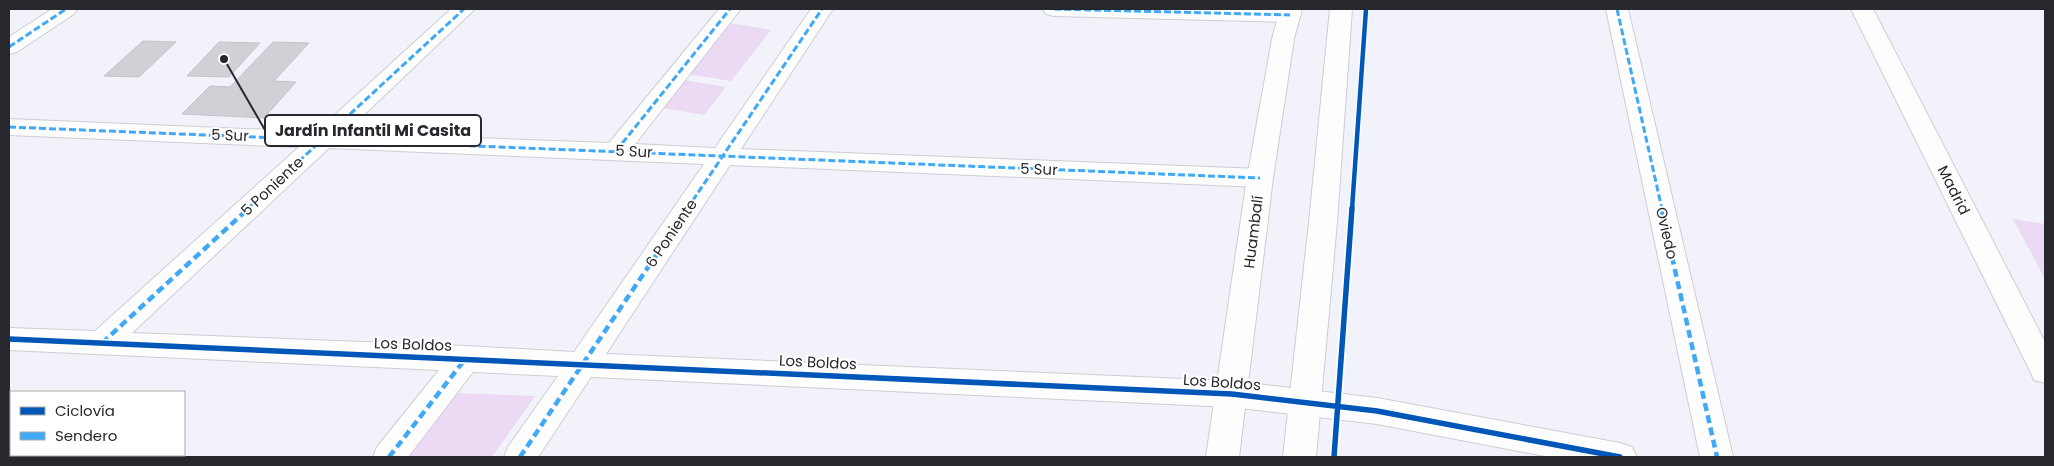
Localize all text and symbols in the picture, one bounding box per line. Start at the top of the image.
callout: Jardín Infantil Mi Casita [265,115,481,146]
text: Jardín Infantil Mi Casita [275,119,471,142]
street label: 5 Sur [211,124,249,146]
street label: 5 Sur [615,140,654,162]
street label: 5 Poniente [236,151,308,221]
street label: 5 Sur [1020,158,1058,180]
street label: Madrid [1933,162,1975,218]
street label: 6 Poniente [640,194,702,272]
street label: Huambalí [1238,194,1268,270]
street label: Oviedo [1651,205,1683,261]
street label: Los Boldos [374,332,452,356]
street label: Los Boldos [779,349,858,375]
street label: Los Boldos [1182,369,1262,395]
legend [10,391,185,456]
text: Ciclovía [55,400,115,421]
text: Sendero [55,425,117,446]

